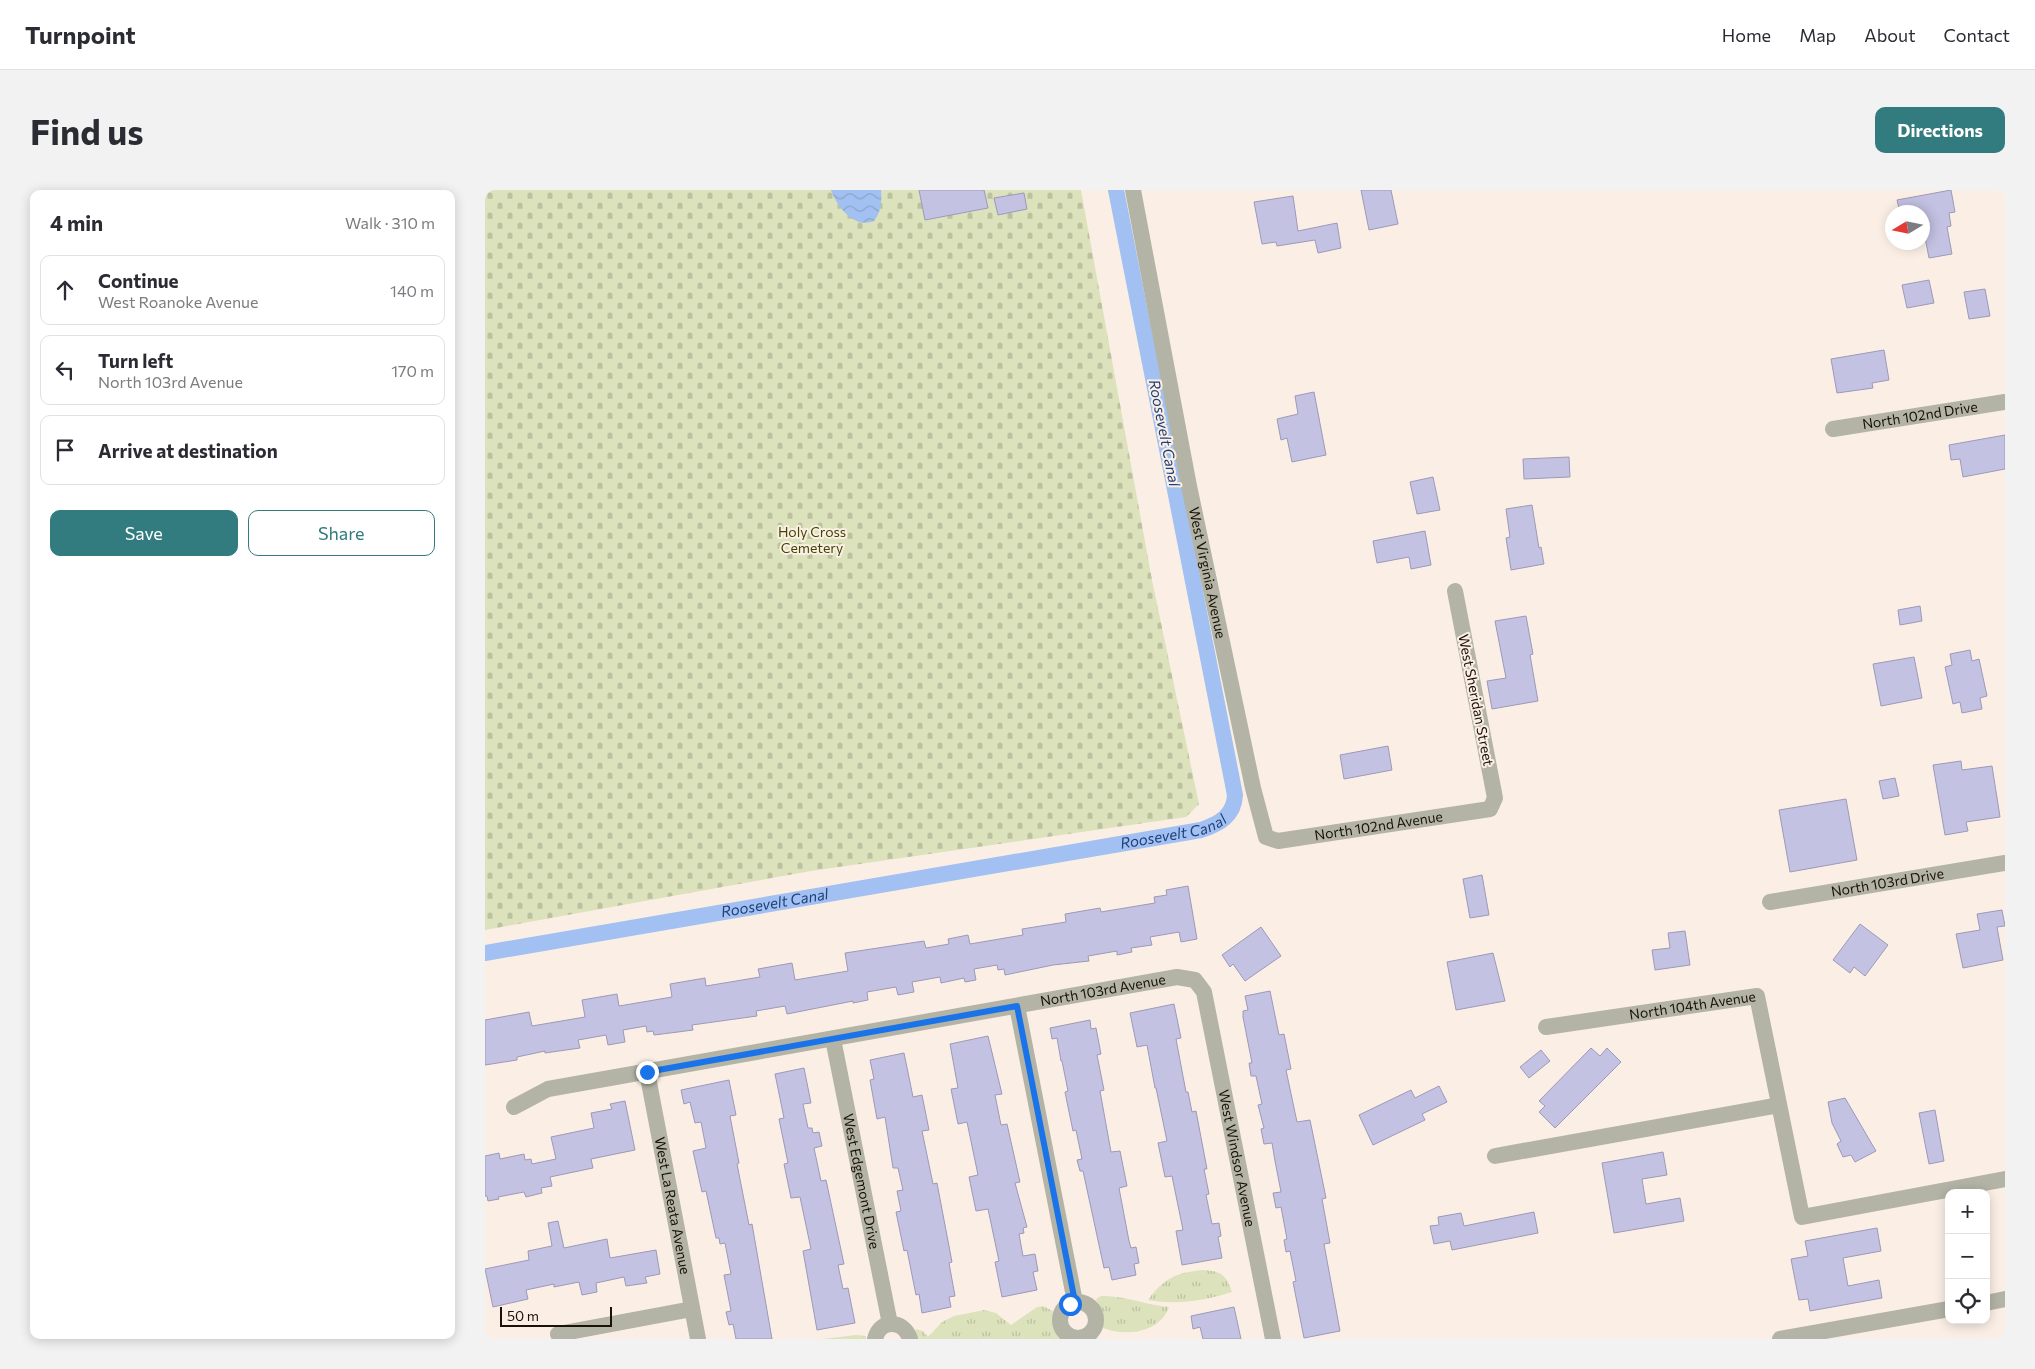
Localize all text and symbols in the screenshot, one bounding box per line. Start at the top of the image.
text: Turnpoint [25,20,136,49]
text: Home [1722,24,1771,46]
text: Map [1799,24,1836,46]
text: About [1864,24,1916,46]
text: Contact [1944,24,2010,46]
button: Directions [1875,107,2005,153]
text: Find us [30,109,144,152]
north arrow [1885,205,1930,250]
text: 4 min [50,210,103,235]
text: Walk · 310 m [345,213,435,232]
text: Continue [98,269,178,292]
icon: ahead [51,276,79,304]
text: 140 m [390,281,434,300]
text: West Roanoke Avenue [98,292,259,311]
text: Turn left [98,349,173,372]
icon: left [51,356,79,384]
text: 170 m [391,361,434,380]
text: North 103rd Avenue [98,372,243,391]
water label: Roosevelt Canal [1146,378,1184,489]
street label: North 102nd Drive [1861,397,1979,432]
icon: arrive [51,436,79,464]
text: Arrive at destination [98,439,278,462]
street label: West Virginia Avenue [1186,505,1230,640]
button: Save [50,510,238,556]
button: Share [248,510,435,556]
park label: Holy Cross Cemetery [778,523,846,556]
street label: West Sheridan Street [1455,633,1498,768]
street label: North 102nd Avenue [1313,807,1444,843]
water label: Roosevelt Canal [1119,809,1231,852]
street label: North 103rd Drive [1830,864,1945,900]
water label: Roosevelt Canal [720,884,831,920]
street label: North 103rd Avenue [1039,970,1167,1009]
street label: North 104th Avenue [1628,987,1757,1023]
route end [636,1061,659,1084]
street label: West Windsor Avenue [1216,1088,1259,1228]
street label: West Edgemont Drive [840,1112,884,1250]
street label: West La Reata Avenue [652,1135,694,1276]
map controls [1945,1189,1990,1324]
button: + [1945,1189,1990,1234]
button: − [1945,1234,1990,1279]
button: locate [1945,1279,1990,1324]
route start [1059,1293,1082,1316]
scale bar [500,1304,613,1327]
text: 50 m [507,1307,539,1324]

